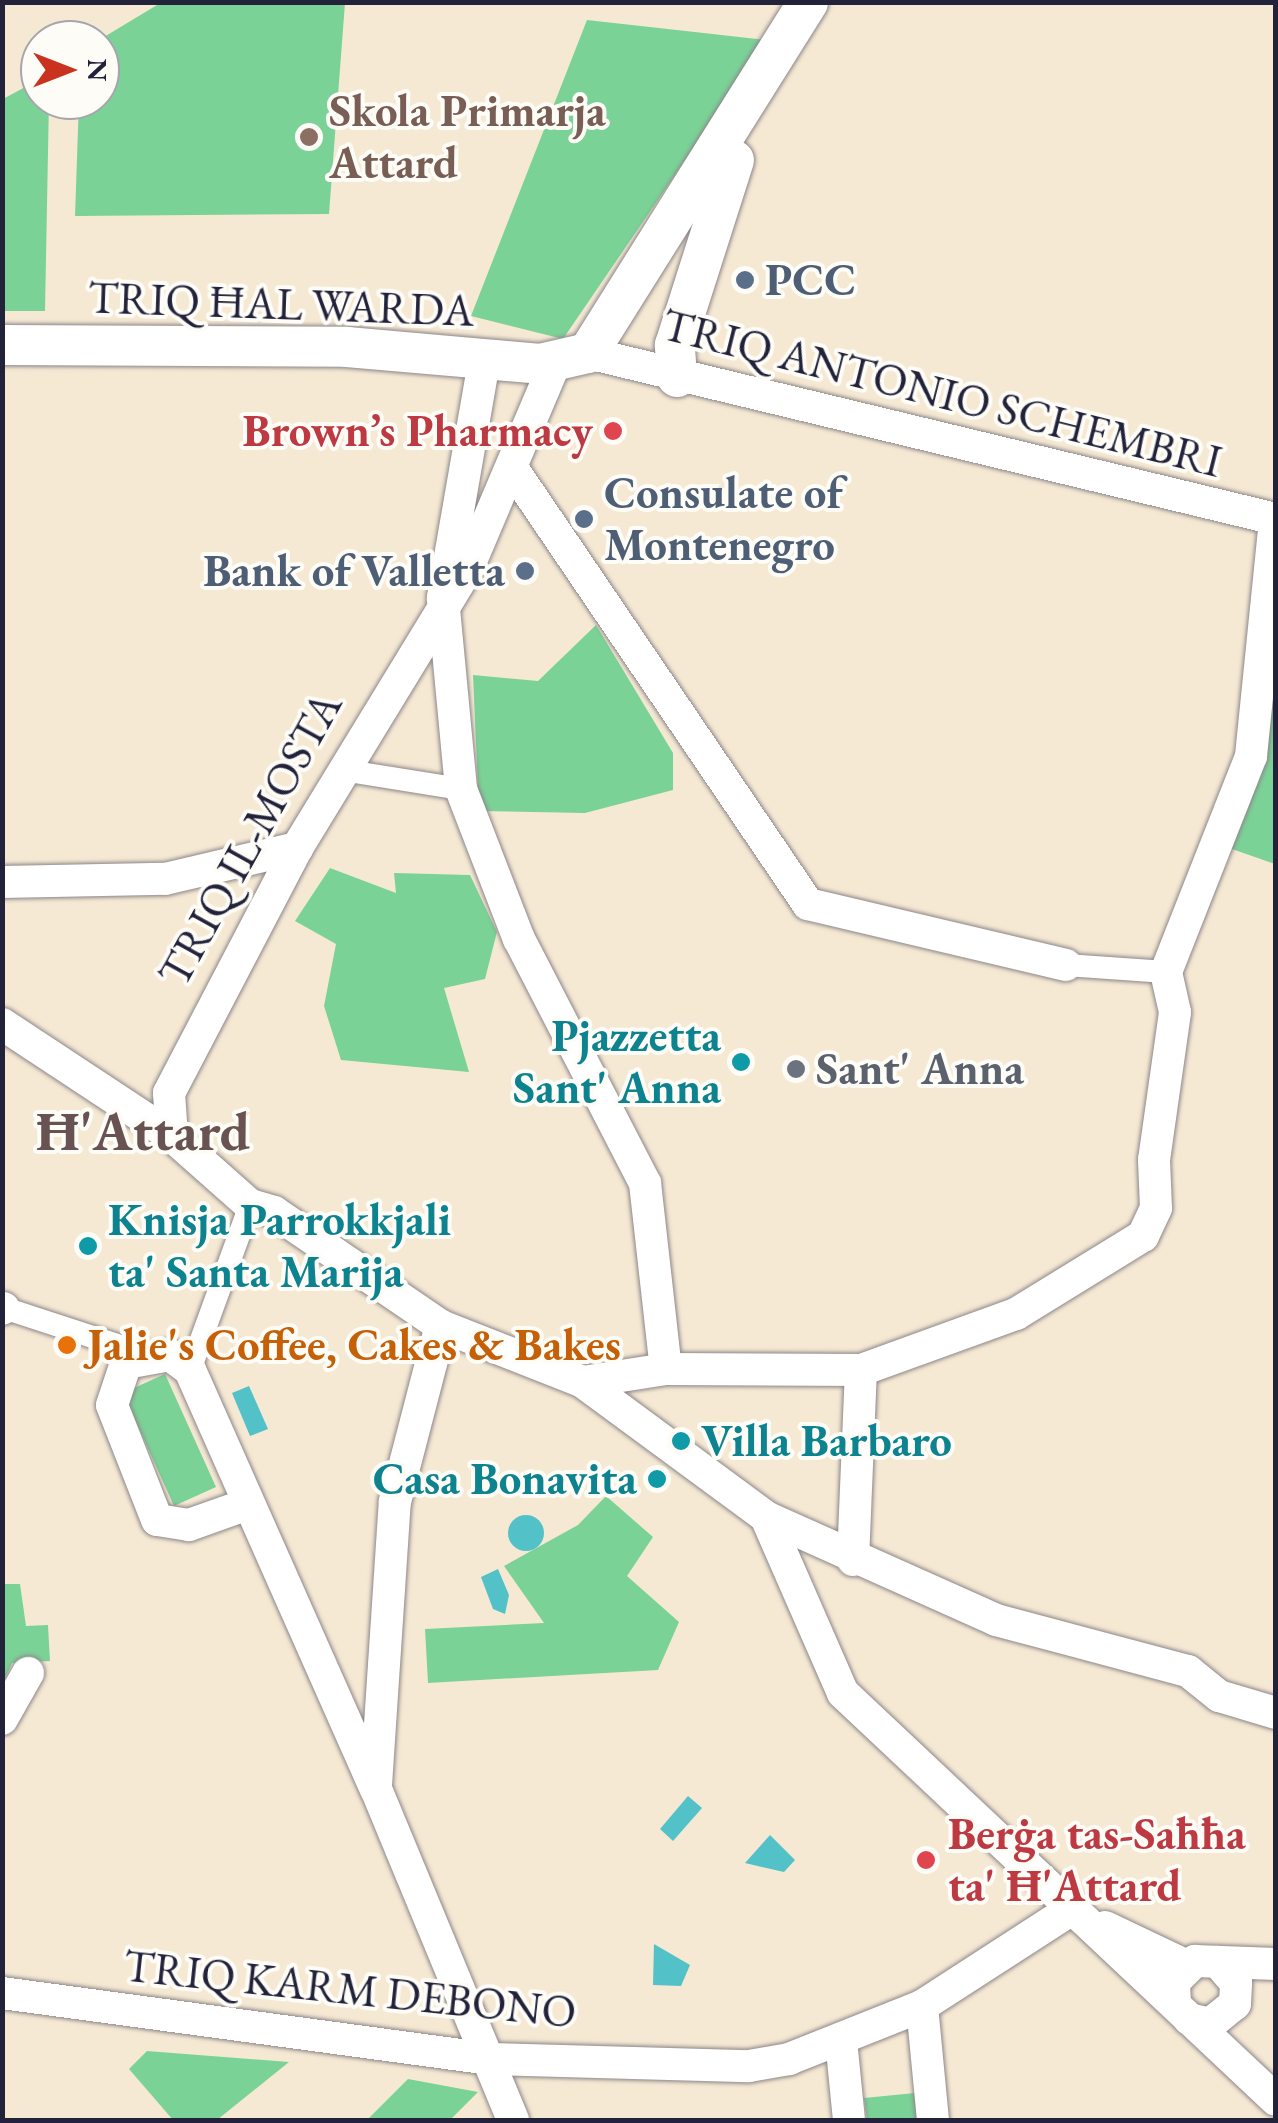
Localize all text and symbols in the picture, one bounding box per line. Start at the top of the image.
north arrow [20,20,120,120]
text: N [80,59,116,81]
place label: Skola Primarja Attard [329,84,606,190]
marker: Skola Primarja Attard [298,126,320,148]
place label: PCC [765,253,856,307]
marker: PCC [734,269,756,291]
street label: TRIQ ĦAL WARDA [87,270,475,338]
street label: TRIQ ANTONIO SCHEMBRI [657,297,1227,489]
place label: Brown’s Pharmacy [243,404,593,458]
marker: Brown’s Pharmacy [602,420,624,442]
place label: Consulate of Montenegro [604,466,843,572]
marker: Consulate of Montenegro [573,508,595,530]
place label: Bank of Valletta [203,544,505,598]
marker: Bank of Valletta [514,560,536,582]
street label: TRIQ IL-MOSTA [147,682,353,996]
place label: Pjazzetta Sant' Anna [513,1009,721,1115]
place label: Sant' Anna [816,1042,1024,1096]
marker: Pjazzetta Sant' Anna [730,1051,752,1073]
marker: Sant' Anna [785,1058,807,1080]
district label: Ħ'Attard [36,1098,250,1164]
place label: Knisja Parrokkjali ta' Santa Marija [108,1193,451,1299]
marker: Knisja Parrokkjali ta' Santa Marija [77,1235,99,1257]
place label: Jalie's Coffee, Cakes & Bakes [87,1318,621,1372]
marker: Jalie's Coffee, Cakes & Bakes [56,1334,78,1356]
place label: Villa Barbaro [701,1414,952,1468]
marker: Villa Barbaro [670,1430,692,1452]
place label: Casa Bonavita [373,1452,637,1506]
marker: Casa Bonavita [646,1468,668,1490]
place label: Berġa tas-Saħħa ta' Ħ'Attard [948,1807,1246,1913]
marker: Berġa tas-Saħħa ta' Ħ'Attard [913,1847,939,1873]
street label: TRIQ KARM DEBONO [121,1938,579,2040]

